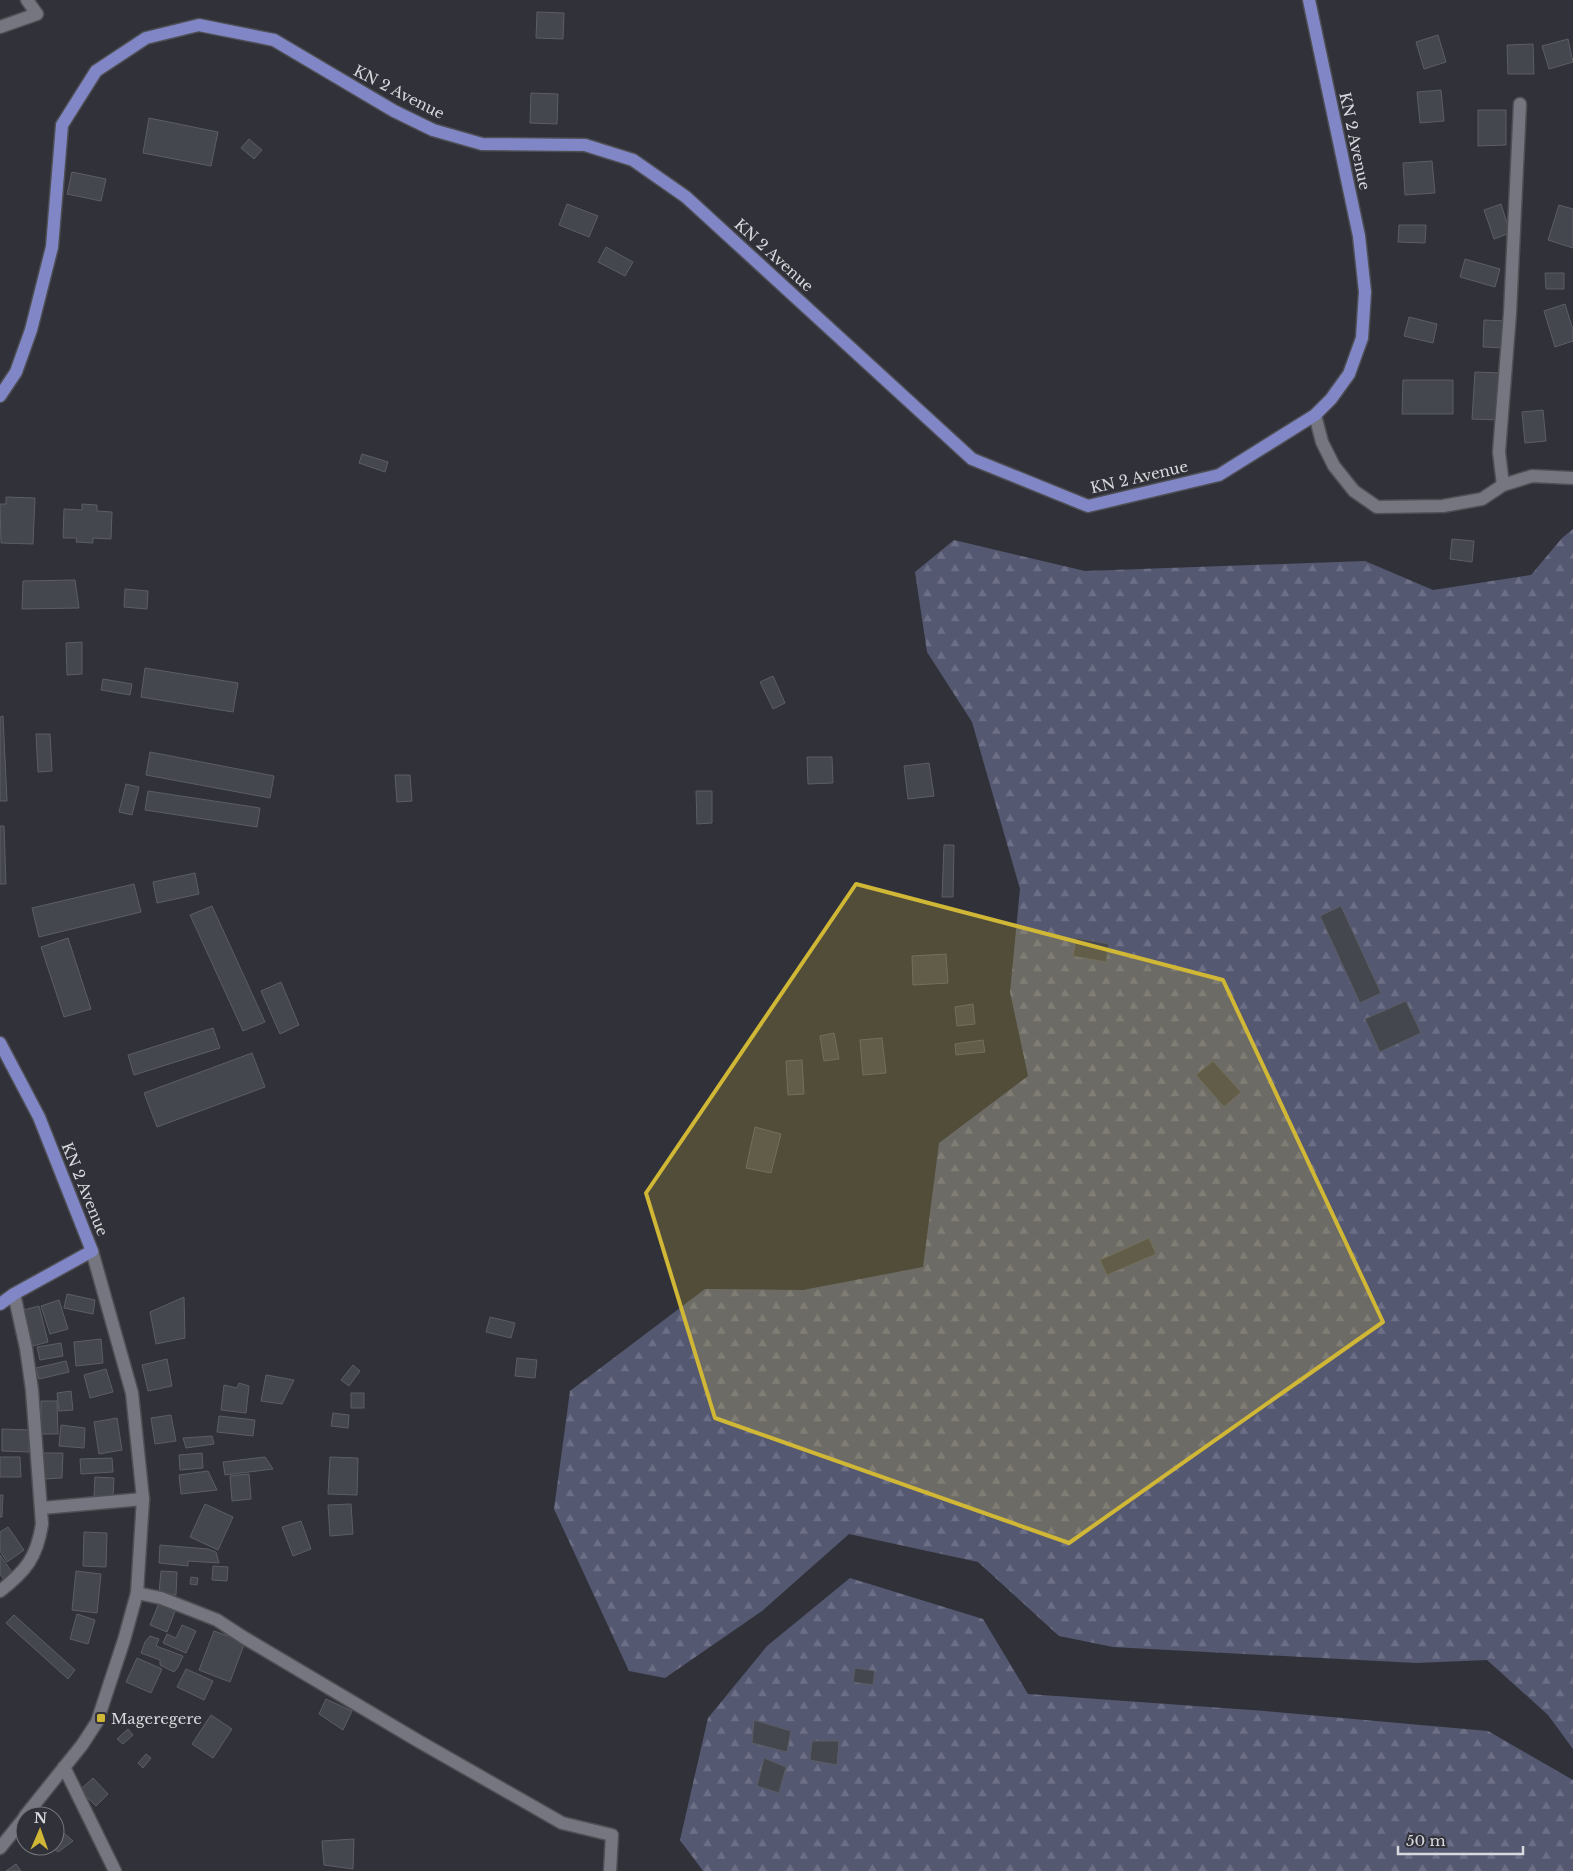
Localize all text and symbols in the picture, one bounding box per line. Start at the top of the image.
street label: KN 2 Avenue [350,61,448,123]
street label: KN 2 Avenue [1335,90,1375,192]
street label: KN 2 Avenue [731,215,817,295]
street label: KN 2 Avenue [1088,457,1190,497]
street label: KN 2 Avenue [58,1139,112,1239]
place label: Mageregere [111,1709,202,1728]
marker: Mageregere [95,1712,107,1724]
north arrow [15,1806,65,1856]
text: N [34,1809,47,1827]
scale bar [1398,1824,1523,1856]
text: 50 m [1406,1831,1446,1850]

